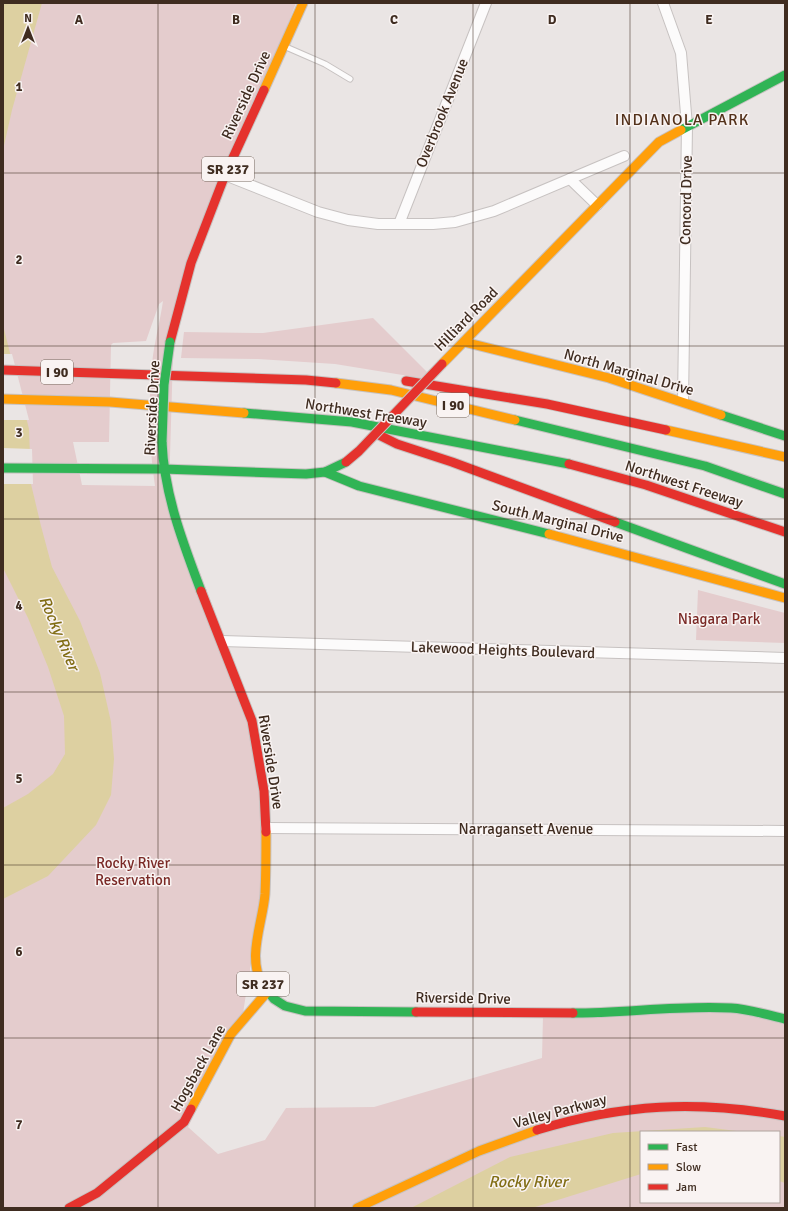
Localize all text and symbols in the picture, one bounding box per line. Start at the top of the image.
north arrow [8,8,48,48]
text: N [24,12,32,25]
text: A [75,12,84,28]
text: B [232,12,240,28]
text: C [390,12,398,28]
text: D [548,12,557,28]
text: E [705,12,713,28]
street label: Riverside Drive [218,48,274,142]
street label: Overbrook Avenue [412,56,472,170]
text: 1 [15,79,23,95]
district label: INDIANOLA PARK [615,110,749,130]
street label: Concord Drive [676,155,696,245]
road number: SR 237 [202,157,254,181]
text: 2 [15,252,23,268]
street label: Hilliard Road [430,283,502,355]
street label: North Marginal Drive [562,345,696,399]
road number: I 90 [41,360,73,384]
street label: Riverside Drive [141,360,163,456]
road number: I 90 [437,393,469,417]
street label: Northwest Freeway [304,394,428,432]
text: 3 [15,425,23,441]
street label: Northwest Freeway [623,456,745,512]
street label: South Marginal Drive [490,496,626,546]
water label: Rocky River [34,593,85,676]
text: 4 [15,598,23,614]
park label: Niagara Park [678,610,761,628]
street label: Lakewood Heights Boulevard [410,638,596,662]
street label: Riverside Drive [255,713,287,811]
text: 5 [15,771,23,787]
street label: Narragansett Avenue [459,820,593,838]
park label: Rocky River Reservation [95,854,171,889]
text: 6 [15,944,23,960]
road number: SR 237 [237,972,289,996]
street label: Riverside Drive [415,988,511,1008]
street label: Hogsback Lane [167,1021,229,1115]
street label: Valley Parkway [511,1090,609,1132]
text: 7 [15,1117,23,1133]
legend [640,1131,780,1203]
text: Fast [676,1140,697,1155]
text: Slow [676,1160,701,1175]
water label: Rocky River [488,1172,570,1192]
text: Jam [676,1180,697,1195]

